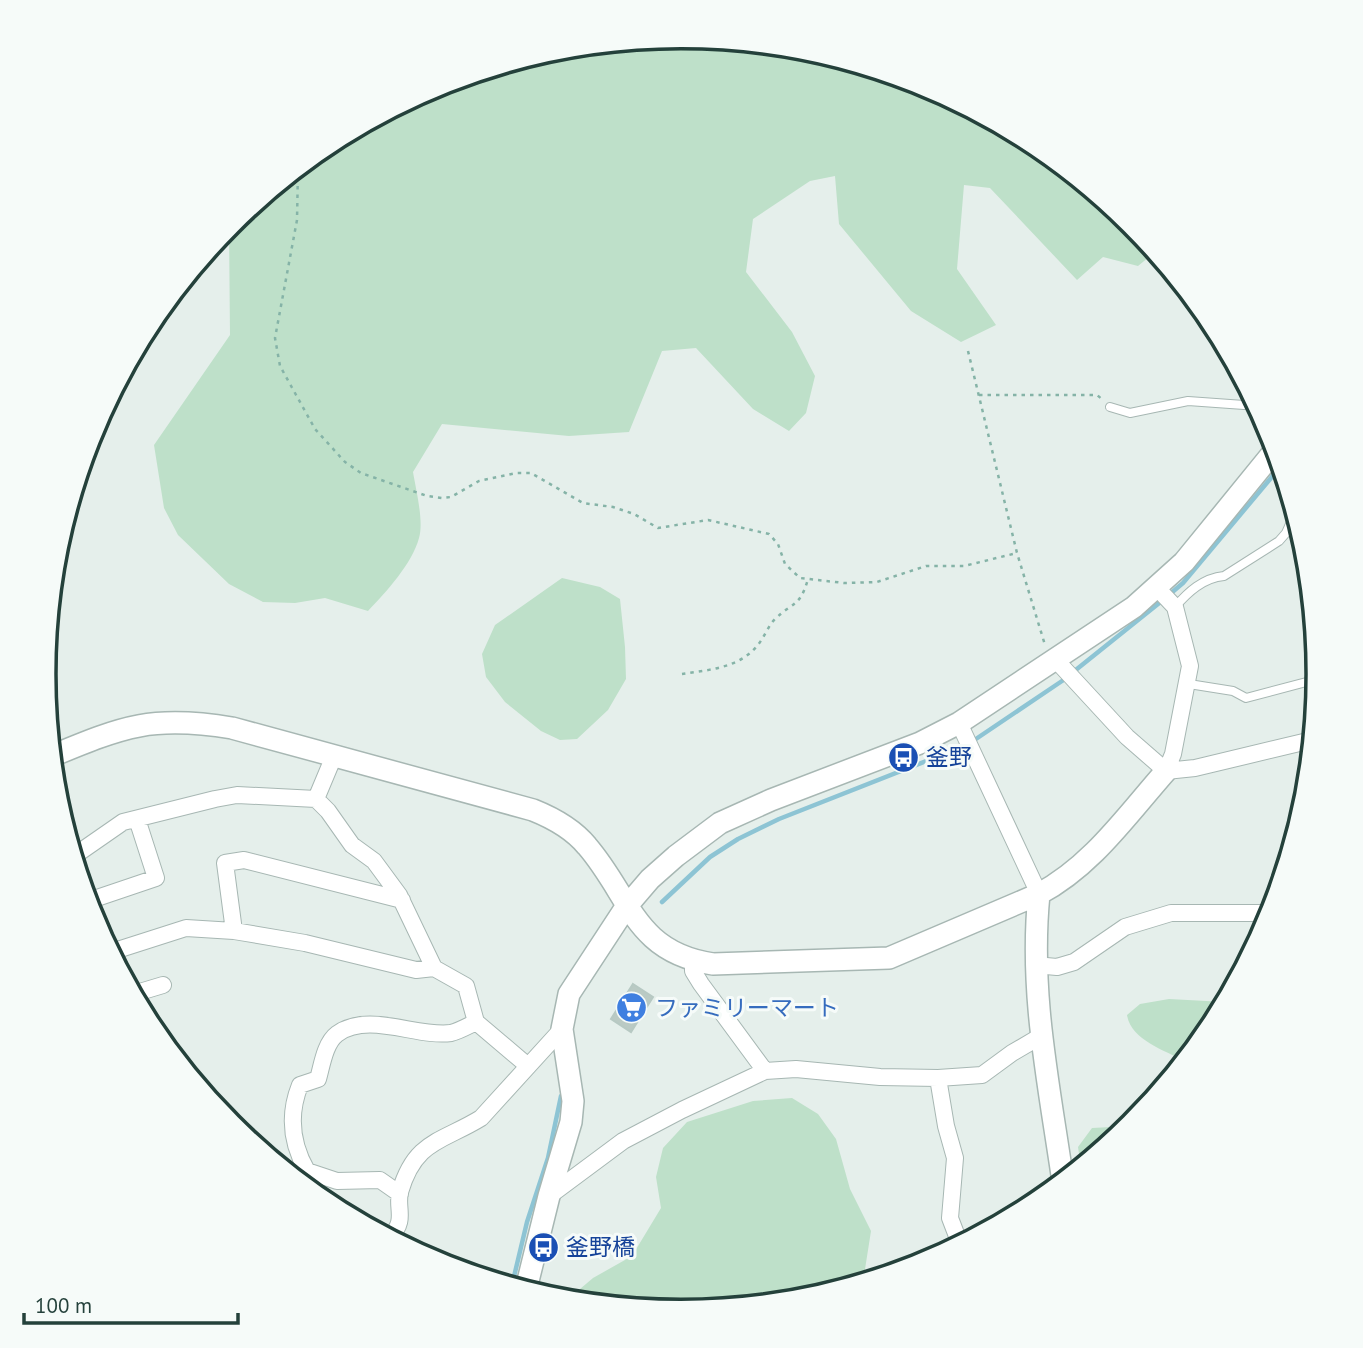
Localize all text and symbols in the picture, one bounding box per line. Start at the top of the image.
bus stop icon: 釜野 [886,740,920,774]
place label: 釜野 [926,742,972,771]
supermarket icon: ファミリーマート [615,991,649,1025]
place label: ファミリーマート [655,993,839,1022]
bus stop icon: 釜野橋 [526,1230,560,1264]
place label: 釜野橋 [566,1232,635,1261]
scale bar [24,1282,238,1326]
text: 100 m [35,1292,92,1319]

